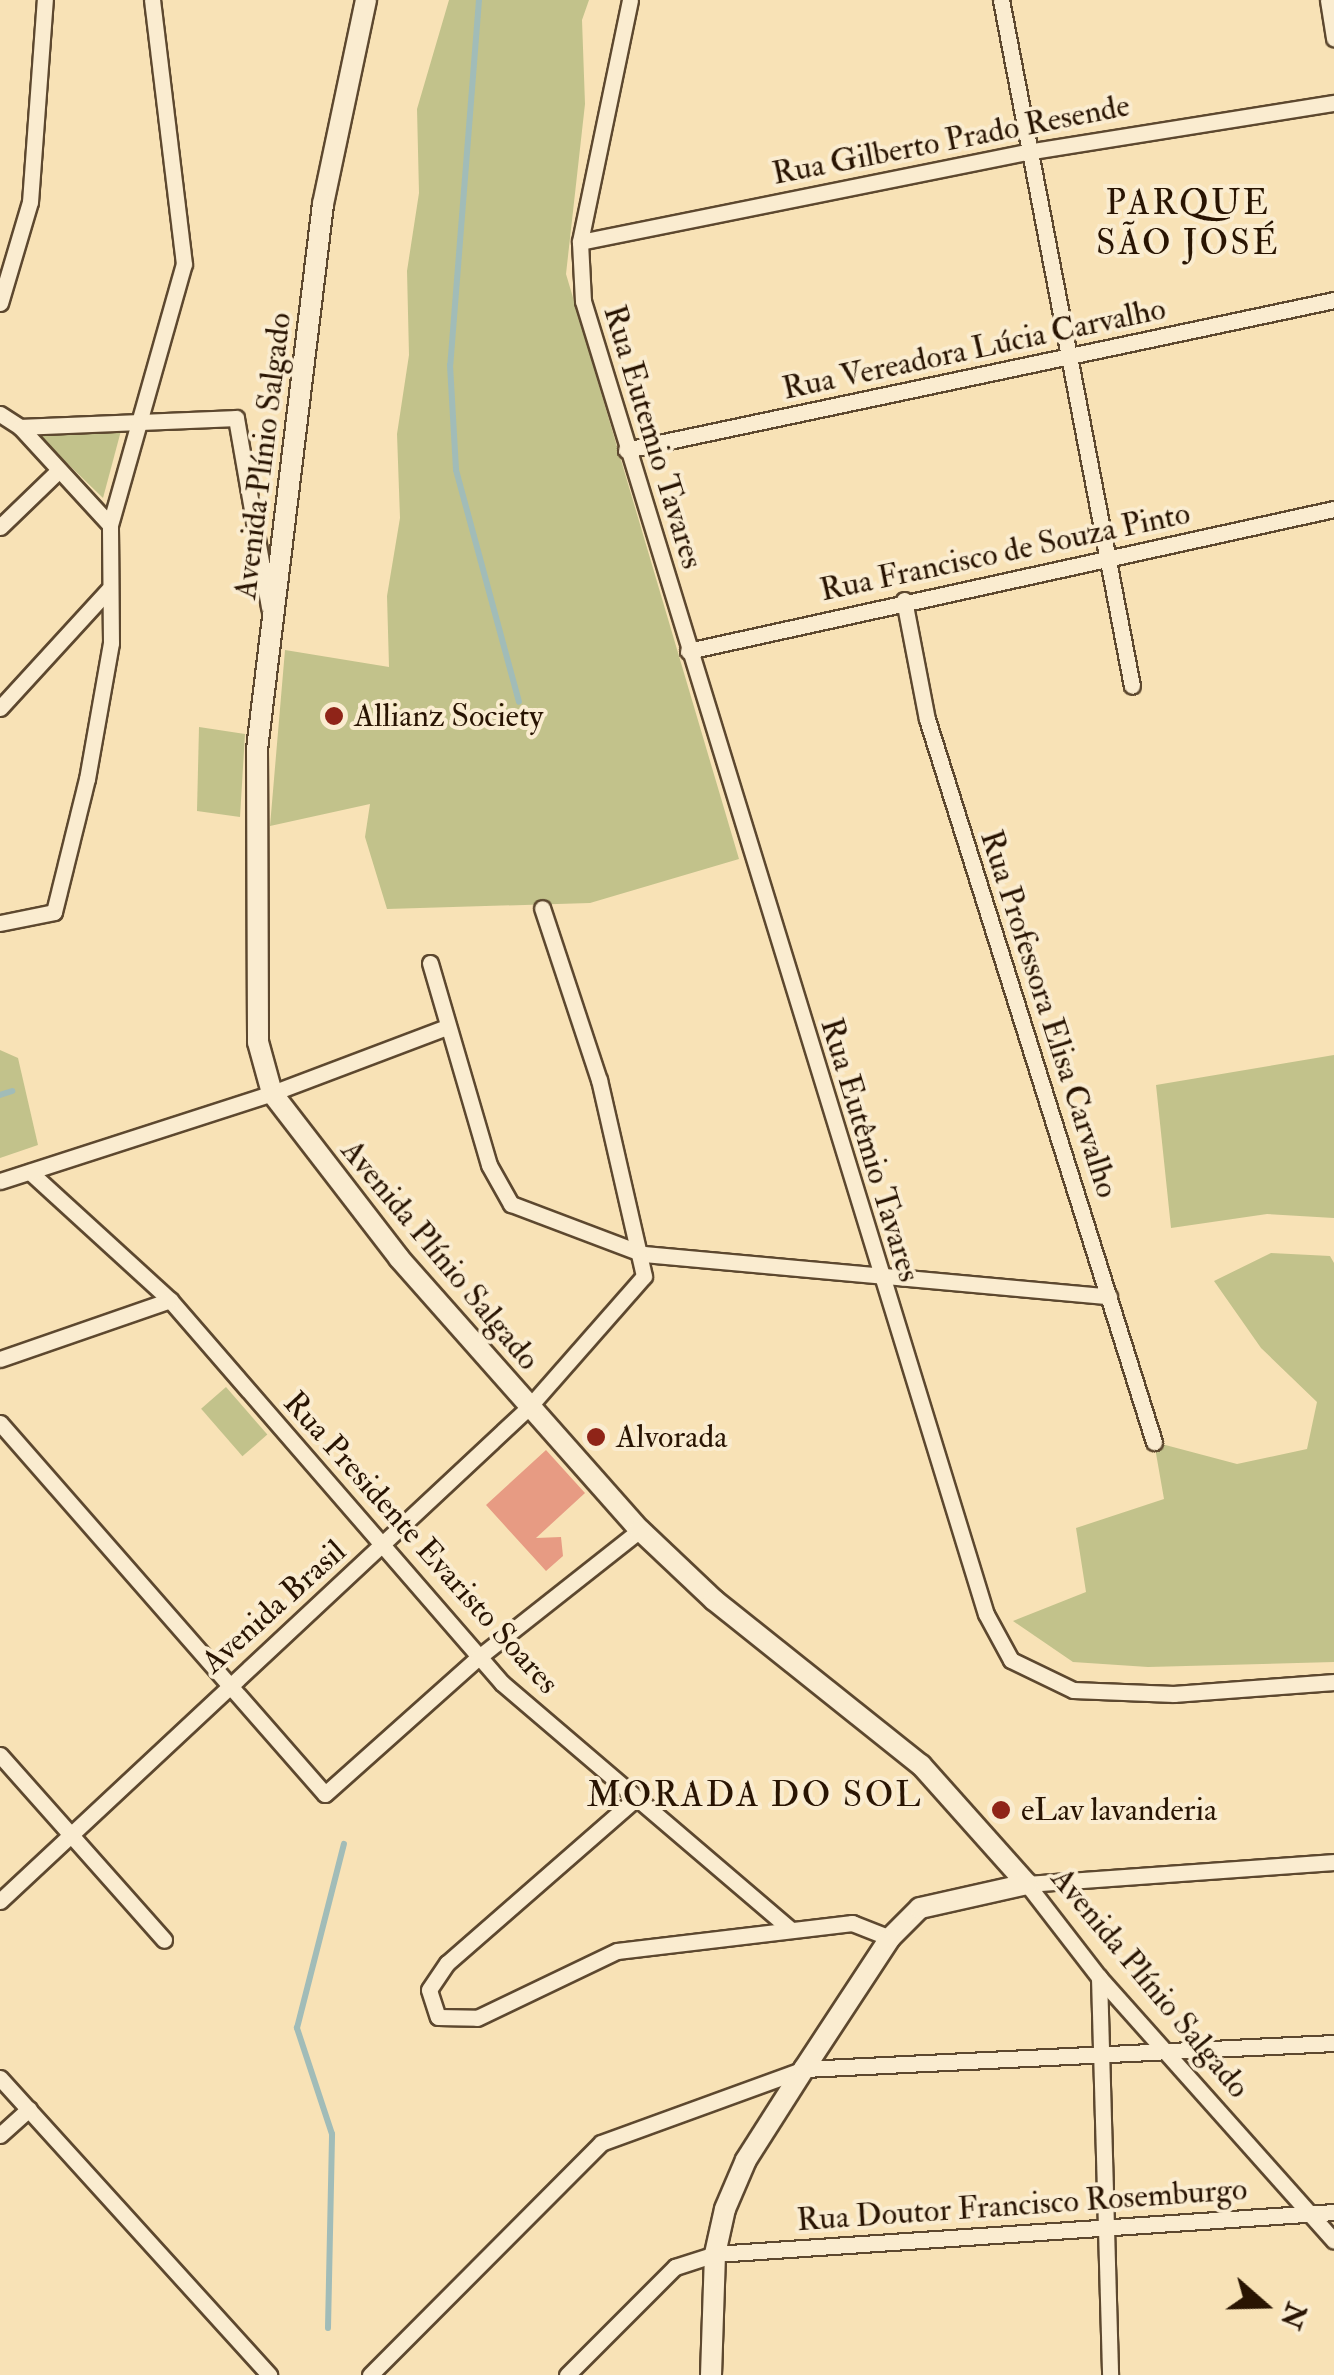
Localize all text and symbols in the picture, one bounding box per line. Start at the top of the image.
street label: Rua Gilberto Prado Resende [769,87,1133,193]
district label: PARQUE SÃO JOSÉ [1096,182,1280,264]
street label: Rua Vereadora Lúcia Carvalho [779,290,1169,408]
street label: Rua Eutemio Tavares [595,301,711,573]
street label: Avenida Plínio Salgado [226,310,300,602]
street label: Rua Francisco de Souza Pinto [817,494,1193,610]
place label: Allianz Society [354,697,543,735]
marker: Allianz Society [323,705,345,727]
street label: Rua Professora Elisa Carvalho [971,825,1127,1203]
street label: Rua Eutêmio Tavares [812,1014,928,1286]
street label: Avenida Plínio Salgado [333,1132,547,1378]
street label: Rua Presidente Evaristo Soares [275,1384,567,1702]
place label: Alvorada [616,1418,727,1456]
marker: Alvorada [585,1426,607,1448]
street label: Avenida Brasil [194,1532,354,1682]
district label: MORADA DO SOL [587,1774,923,1816]
place label: eLav lavanderia [1021,1791,1217,1829]
marker: eLav lavanderia [990,1799,1012,1821]
street label: Avenida Plínio Salgado [1043,1860,1257,2106]
street label: Rua Doutor Francisco Rosemburgo [795,2170,1249,2240]
north arrow [1214,2255,1314,2355]
text: N [1272,2298,1313,2333]

